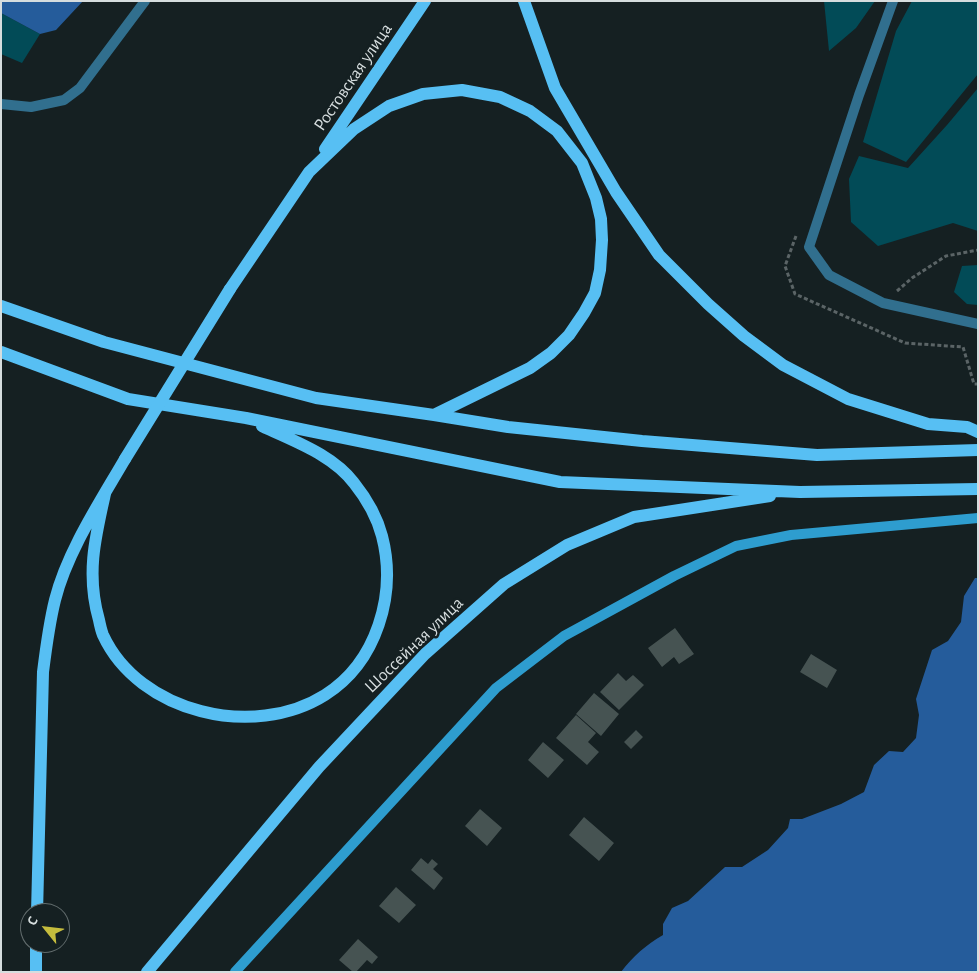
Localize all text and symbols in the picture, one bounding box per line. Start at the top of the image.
street label: Ростовская улица [309,19,397,135]
street label: Шоссейная улица [360,592,468,698]
north arrow [20,903,70,953]
text: С [25,914,41,928]

